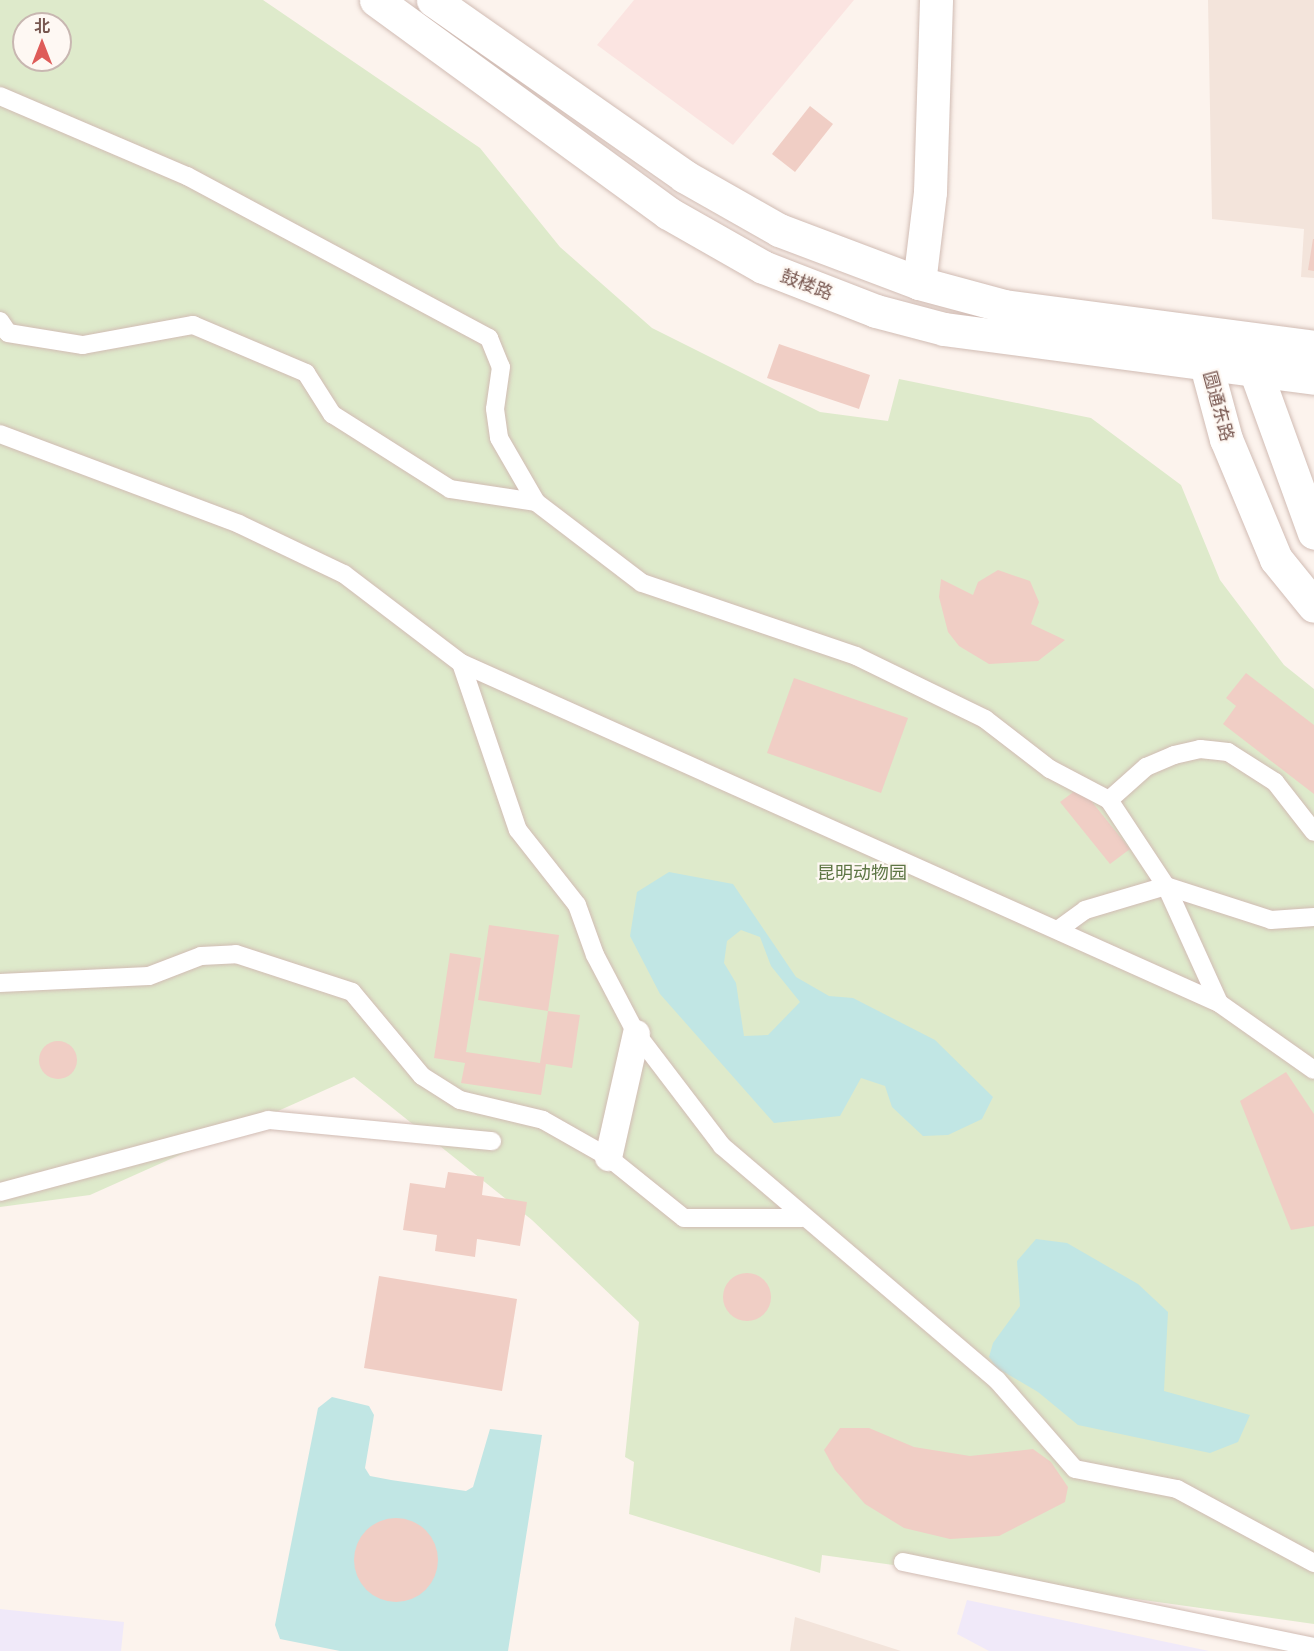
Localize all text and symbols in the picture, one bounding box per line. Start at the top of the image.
north arrow [12,12,72,72]
text: 北 [34,16,50,35]
street label: 鼓楼路 [778,264,836,304]
street label: 圆通东路 [1199,368,1239,444]
park label: 昆明动物园 [817,861,907,883]

